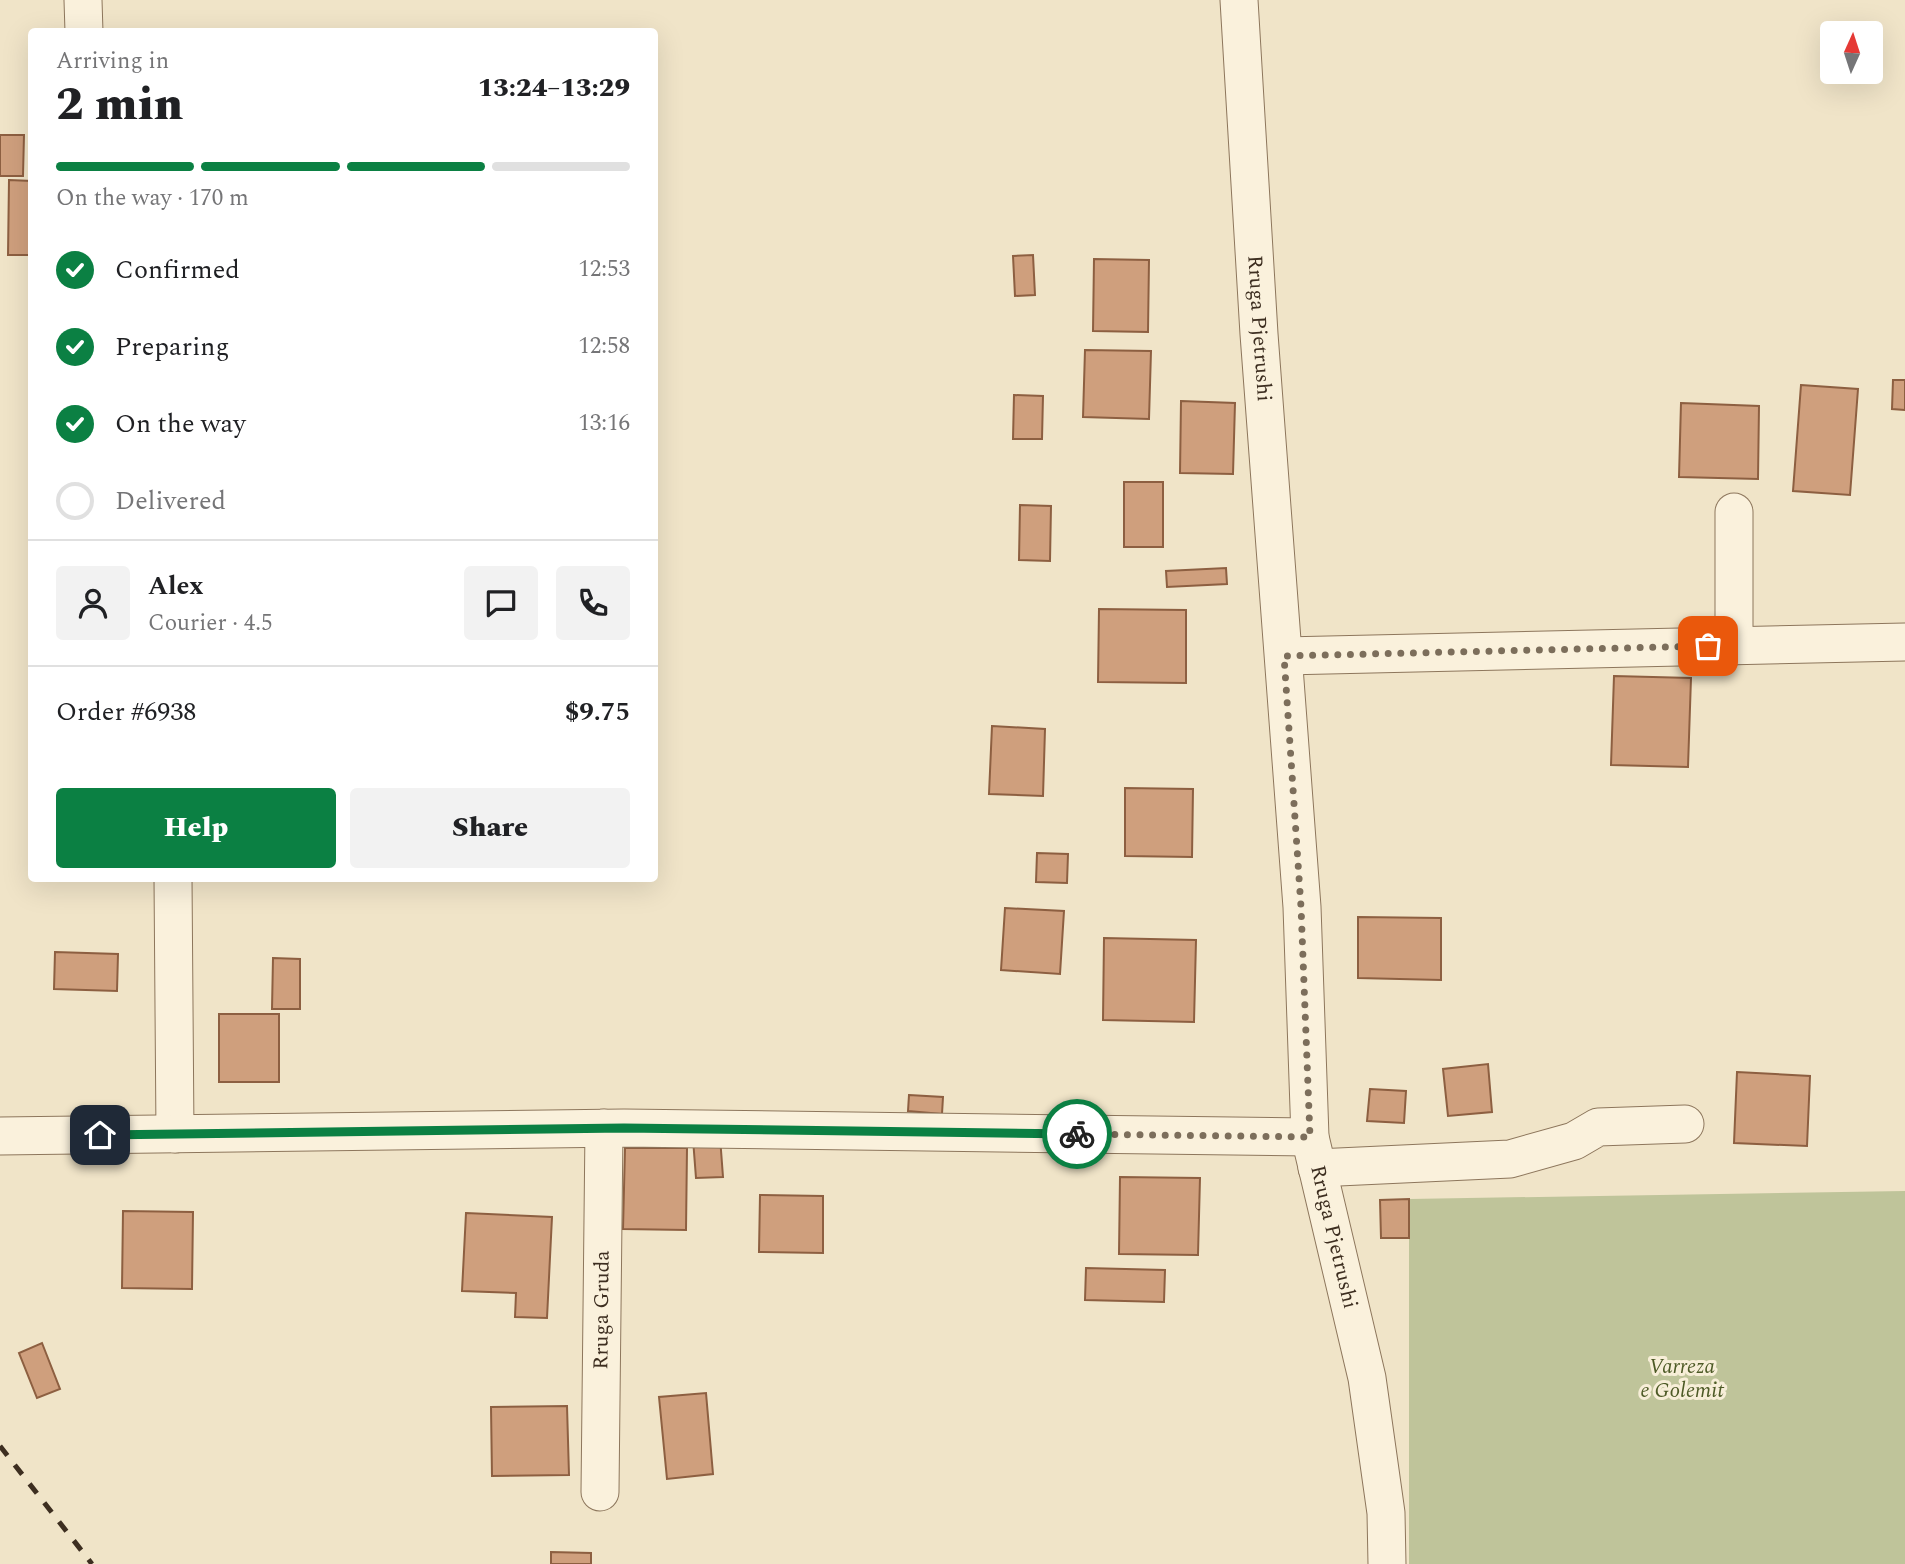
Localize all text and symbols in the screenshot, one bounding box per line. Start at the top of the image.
north arrow [1820,21,1883,84]
map controls [1820,21,1883,84]
text: Arriving in [56,44,169,79]
text: 13:24–13:29 [478,68,630,108]
text: 2 min [56,70,183,140]
text: On the way · 170 m [56,181,249,216]
text: Confirmed [115,250,240,290]
icon: check [56,251,94,289]
text: 12:53 [578,252,630,287]
street label: Rruga Pjetrushi [1238,254,1280,403]
text: Preparing [115,327,229,367]
icon: check [56,328,94,366]
text: 12:58 [578,329,630,364]
text: On the way [115,404,246,444]
icon: check [56,405,94,443]
text: 13:16 [578,406,630,441]
text: Delivered [115,481,226,521]
button: person [56,566,130,640]
text: Alex [148,566,203,606]
button: chat [464,566,538,640]
button: phone [556,566,630,640]
text: Courier · 4.5 [148,606,273,641]
pin [1678,616,1738,676]
icon: bag [1689,627,1727,665]
text: Order #6938 [56,692,196,732]
text: $9.75 [565,692,630,732]
button: Help [56,788,336,868]
button: Share [350,788,630,868]
courier [1042,1099,1112,1169]
pin [70,1105,130,1165]
icon: bike [1058,1115,1096,1153]
icon: home [81,1116,119,1154]
street label: Rruga Pjetrushi [1301,1162,1366,1312]
street label: Rruga Gruda [585,1250,619,1370]
park label: Varreza e Golemit [1640,1351,1724,1407]

